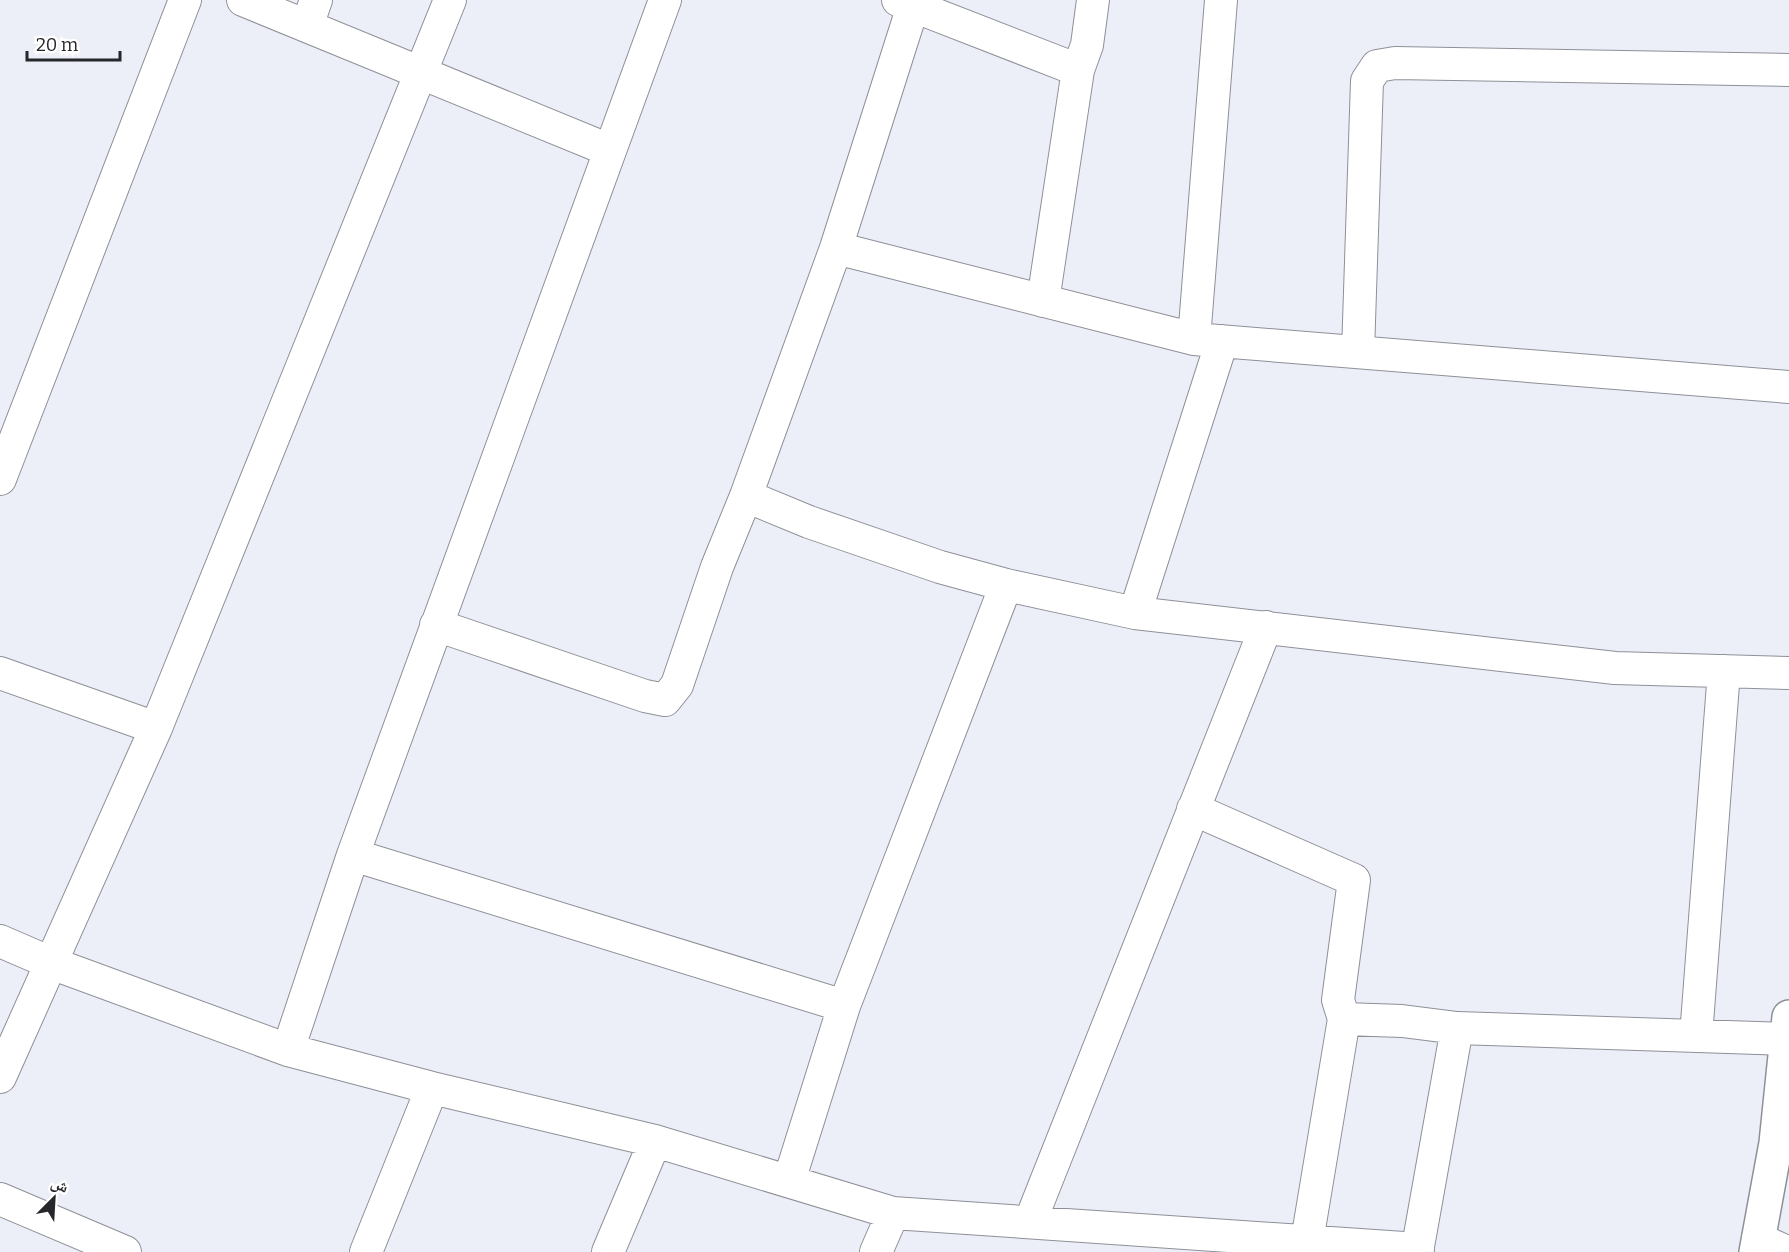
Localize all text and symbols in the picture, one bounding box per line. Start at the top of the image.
scale bar [27,24,120,62]
text: 20 m [36,34,78,56]
north arrow [24,1168,84,1228]
text: ش [48,1173,72,1197]

